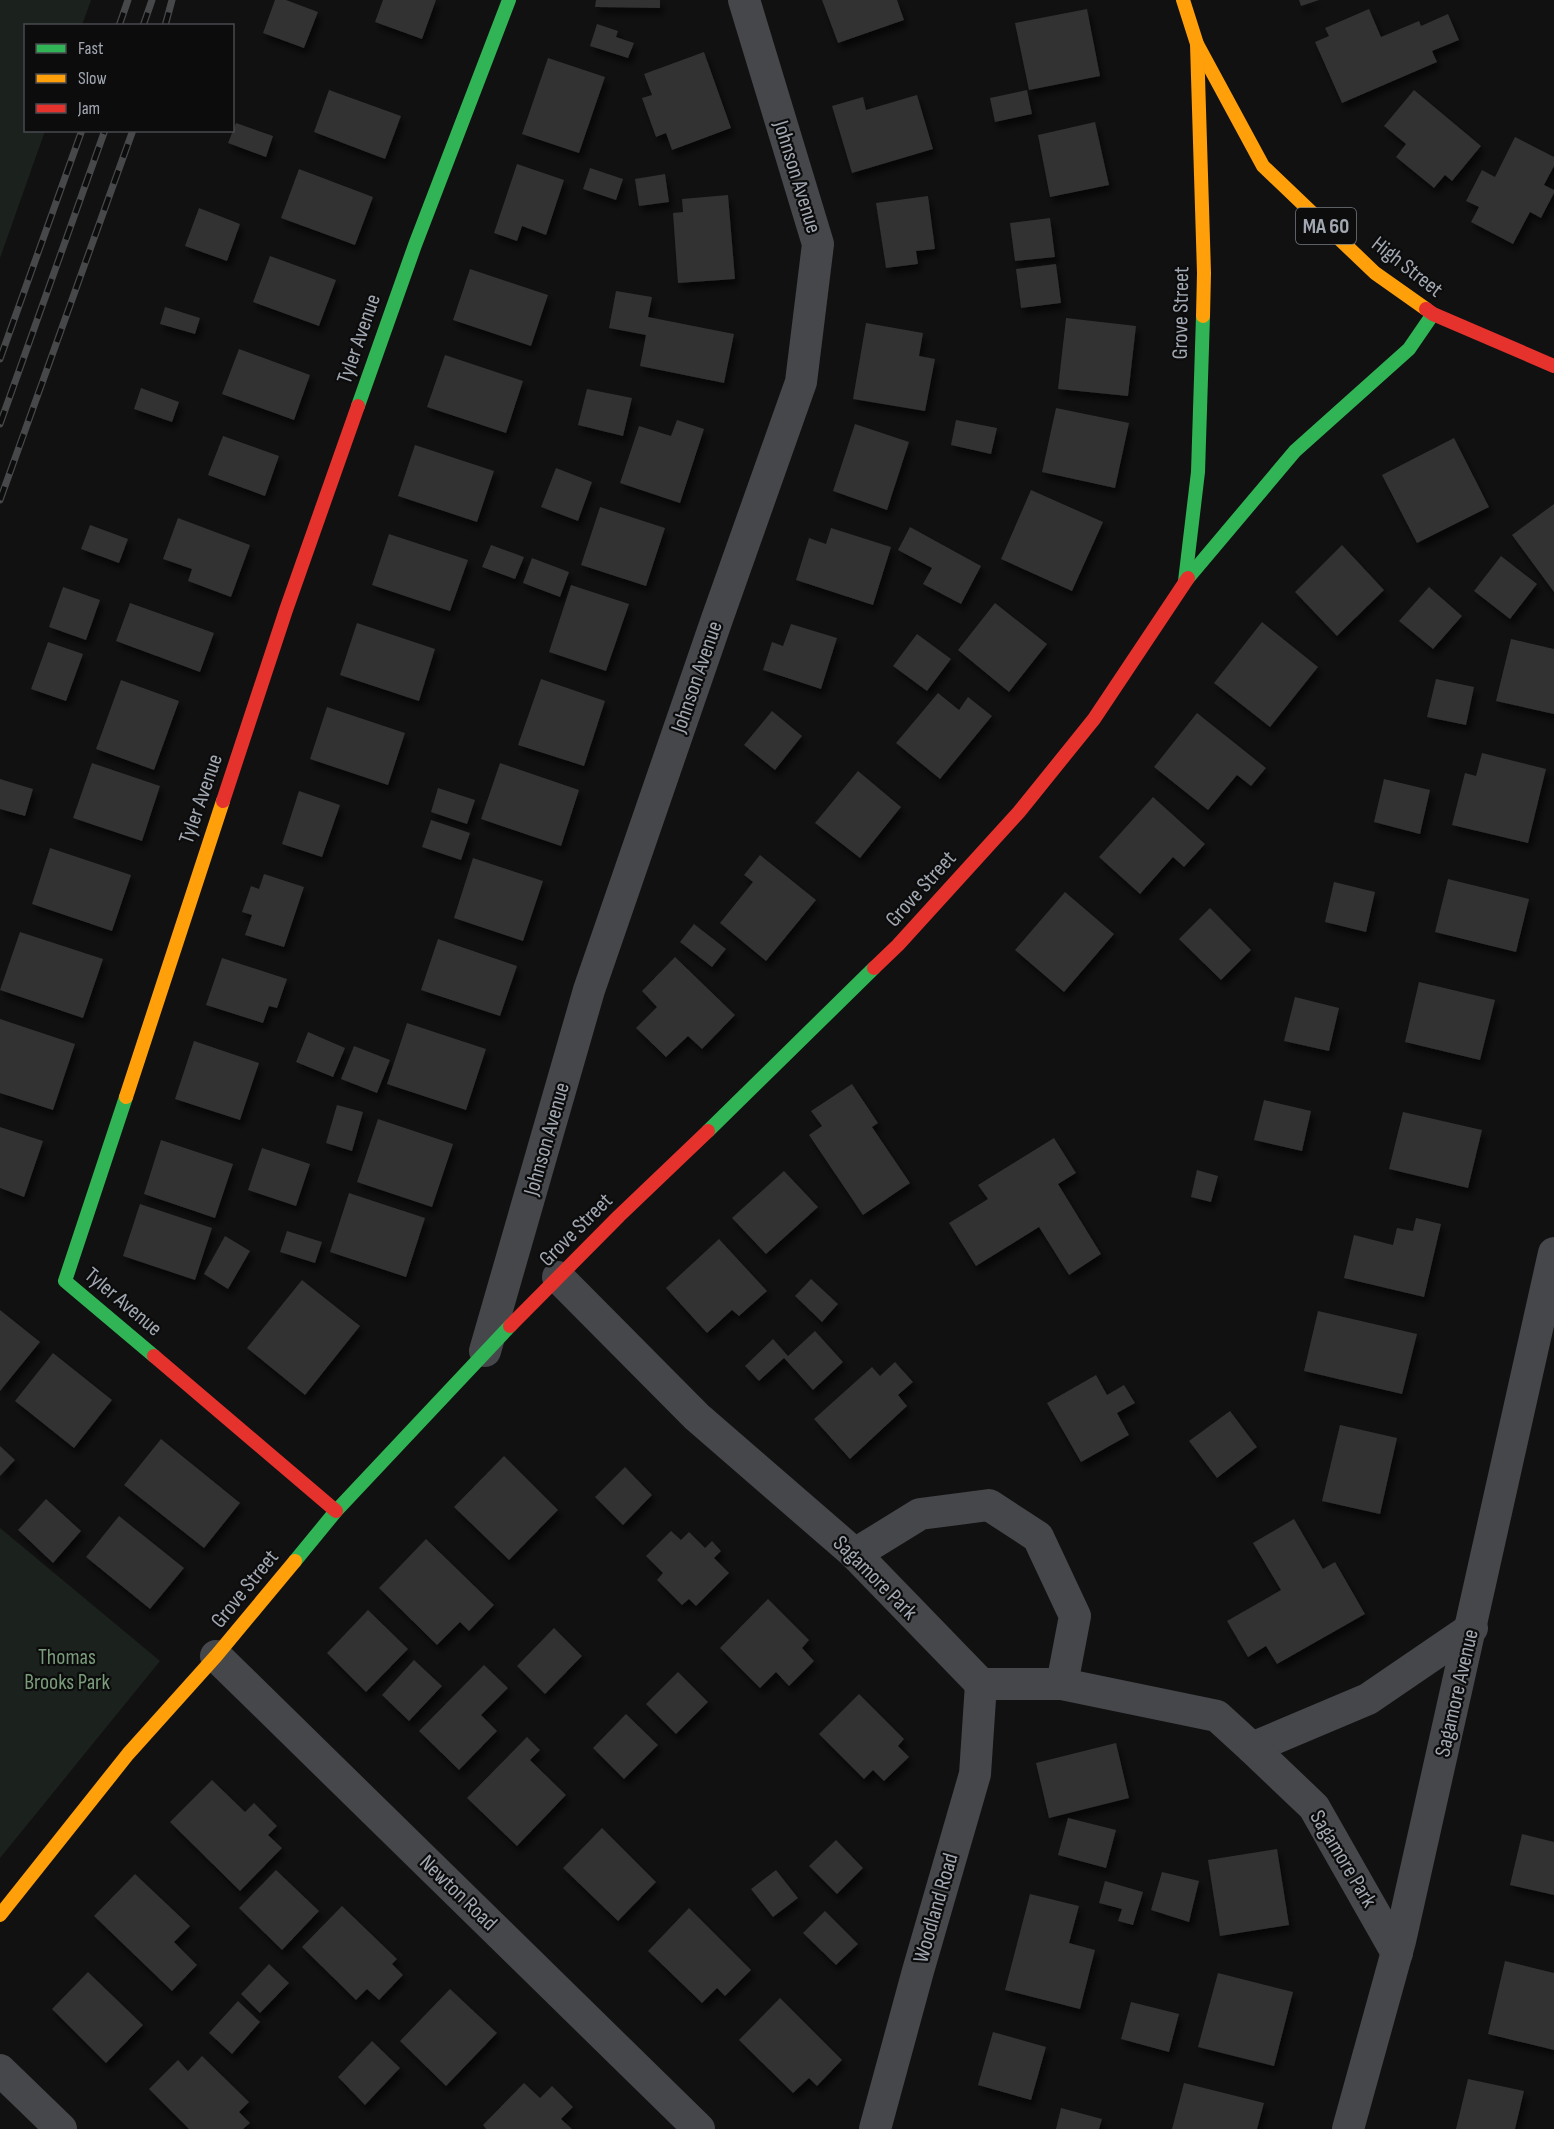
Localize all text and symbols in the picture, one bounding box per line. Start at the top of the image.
legend [24,24,234,132]
text: Fast [78,38,104,59]
text: Slow [78,68,107,89]
text: Jam [77,98,100,119]
street label: Johnson Avenue [767,117,827,237]
road number: MA 60 [1296,208,1356,244]
street label: High Street [1366,231,1448,303]
street label: Grove Street [1167,266,1195,360]
street label: Tyler Avenue [331,291,387,387]
street label: Johnson Avenue [665,618,729,737]
street label: Tyler Avenue [173,751,229,847]
street label: Grove Street [880,845,962,933]
street label: Johnson Avenue [518,1079,576,1200]
street label: Grove Street [534,1187,619,1272]
street label: Tyler Avenue [79,1262,167,1342]
street label: Sagamore Park [827,1530,923,1626]
street label: Grove Street [205,1544,285,1634]
street label: Sagamore Avenue [1429,1627,1485,1759]
park label: Thomas Brooks Park [24,1644,110,1696]
street label: Sagamore Park [1303,1806,1383,1913]
street label: Newton Road [414,1849,502,1937]
street label: Woodland Road [907,1850,965,1966]

